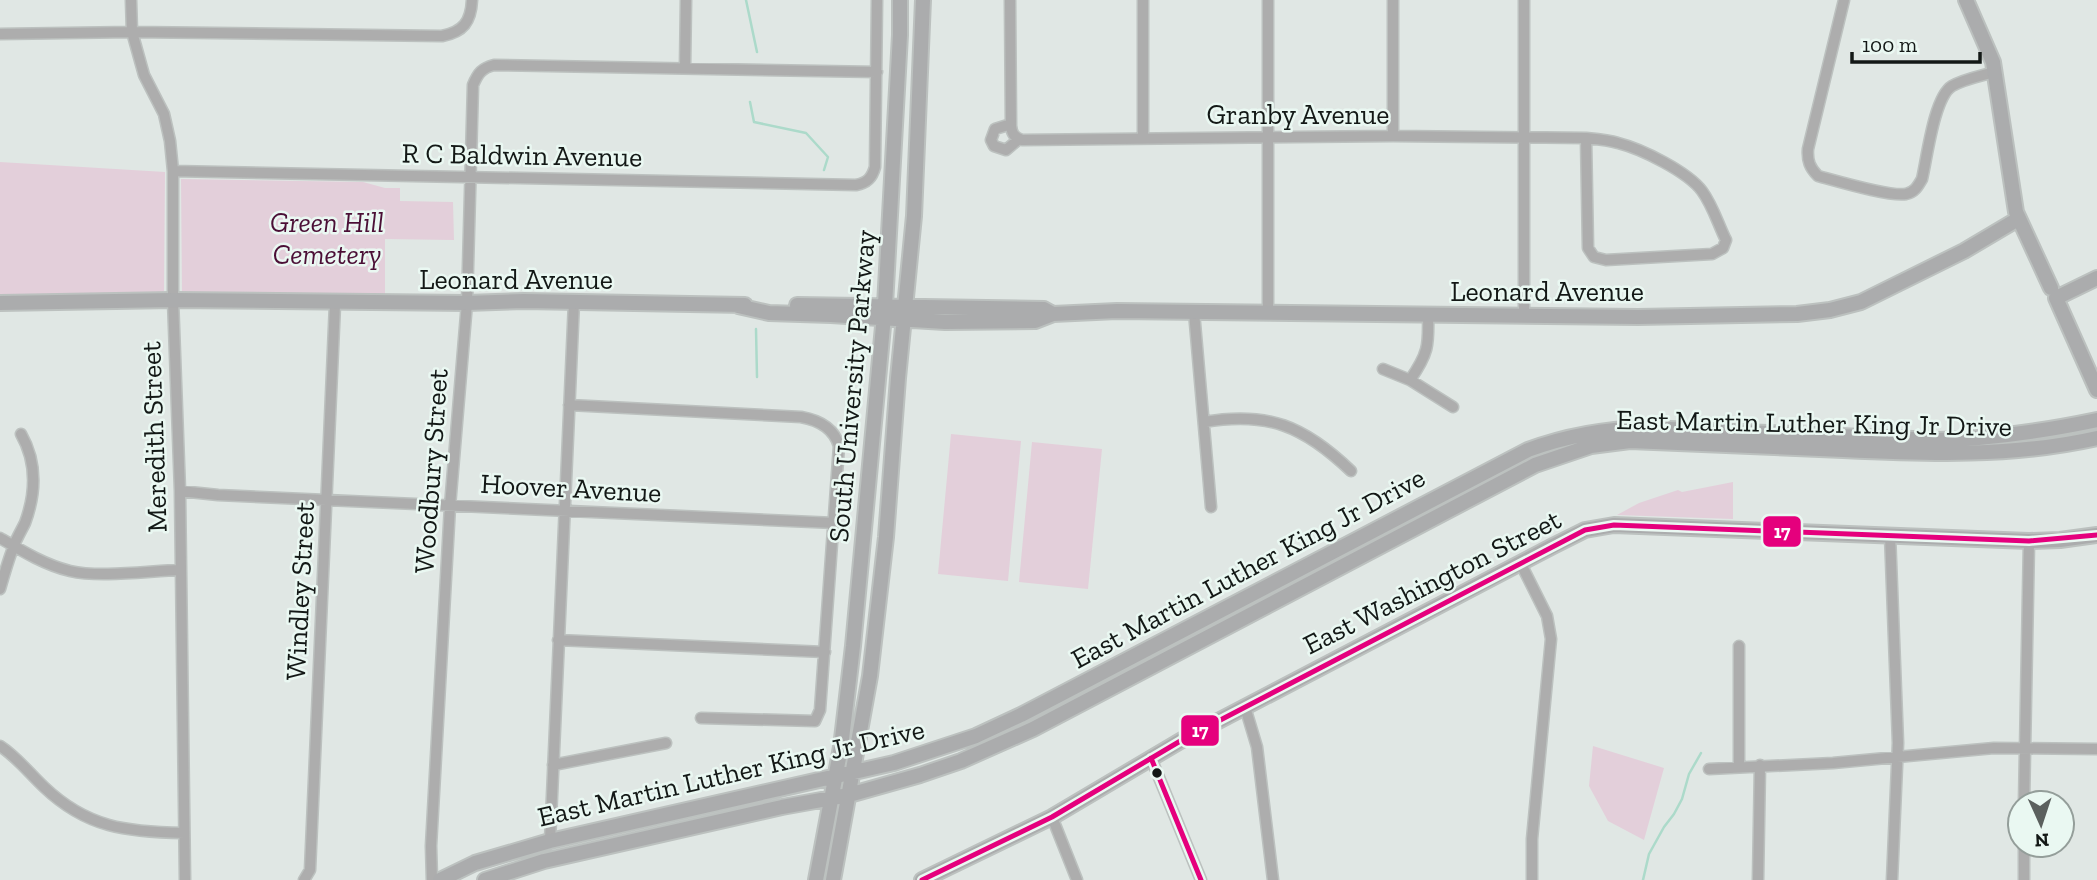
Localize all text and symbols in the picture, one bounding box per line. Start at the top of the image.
scale bar [1852,21,1980,65]
text: 100 m [1862,32,1917,57]
street label: Granby Avenue [1206,98,1390,131]
street label: R C Baldwin Avenue [401,136,643,174]
park label: Green Hill Cemetery [270,206,384,271]
street label: South University Parkway [822,228,882,544]
street label: Leonard Avenue [419,263,613,296]
street label: Leonard Avenue [1450,275,1644,308]
street label: Meredith Street [134,340,174,533]
street label: Woodbury Street [407,367,455,574]
street label: East Martin Luther King Jr Drive [1616,403,2012,443]
street label: East Martin Luther King Jr Drive [1066,461,1430,675]
street label: Hoover Avenue [480,467,662,509]
street label: Windley Street [279,500,321,681]
street label: East Washington Street [1298,502,1567,661]
line badge: 17 [1762,515,1802,548]
text: 17 [1774,520,1791,543]
street label: East Martin Luther King Jr Drive [534,712,928,834]
line badge: 17 [1180,714,1220,747]
text: 17 [1192,719,1209,742]
unlabelled marker [1150,766,1164,780]
north arrow [2006,789,2076,859]
text: N [2034,829,2050,852]

